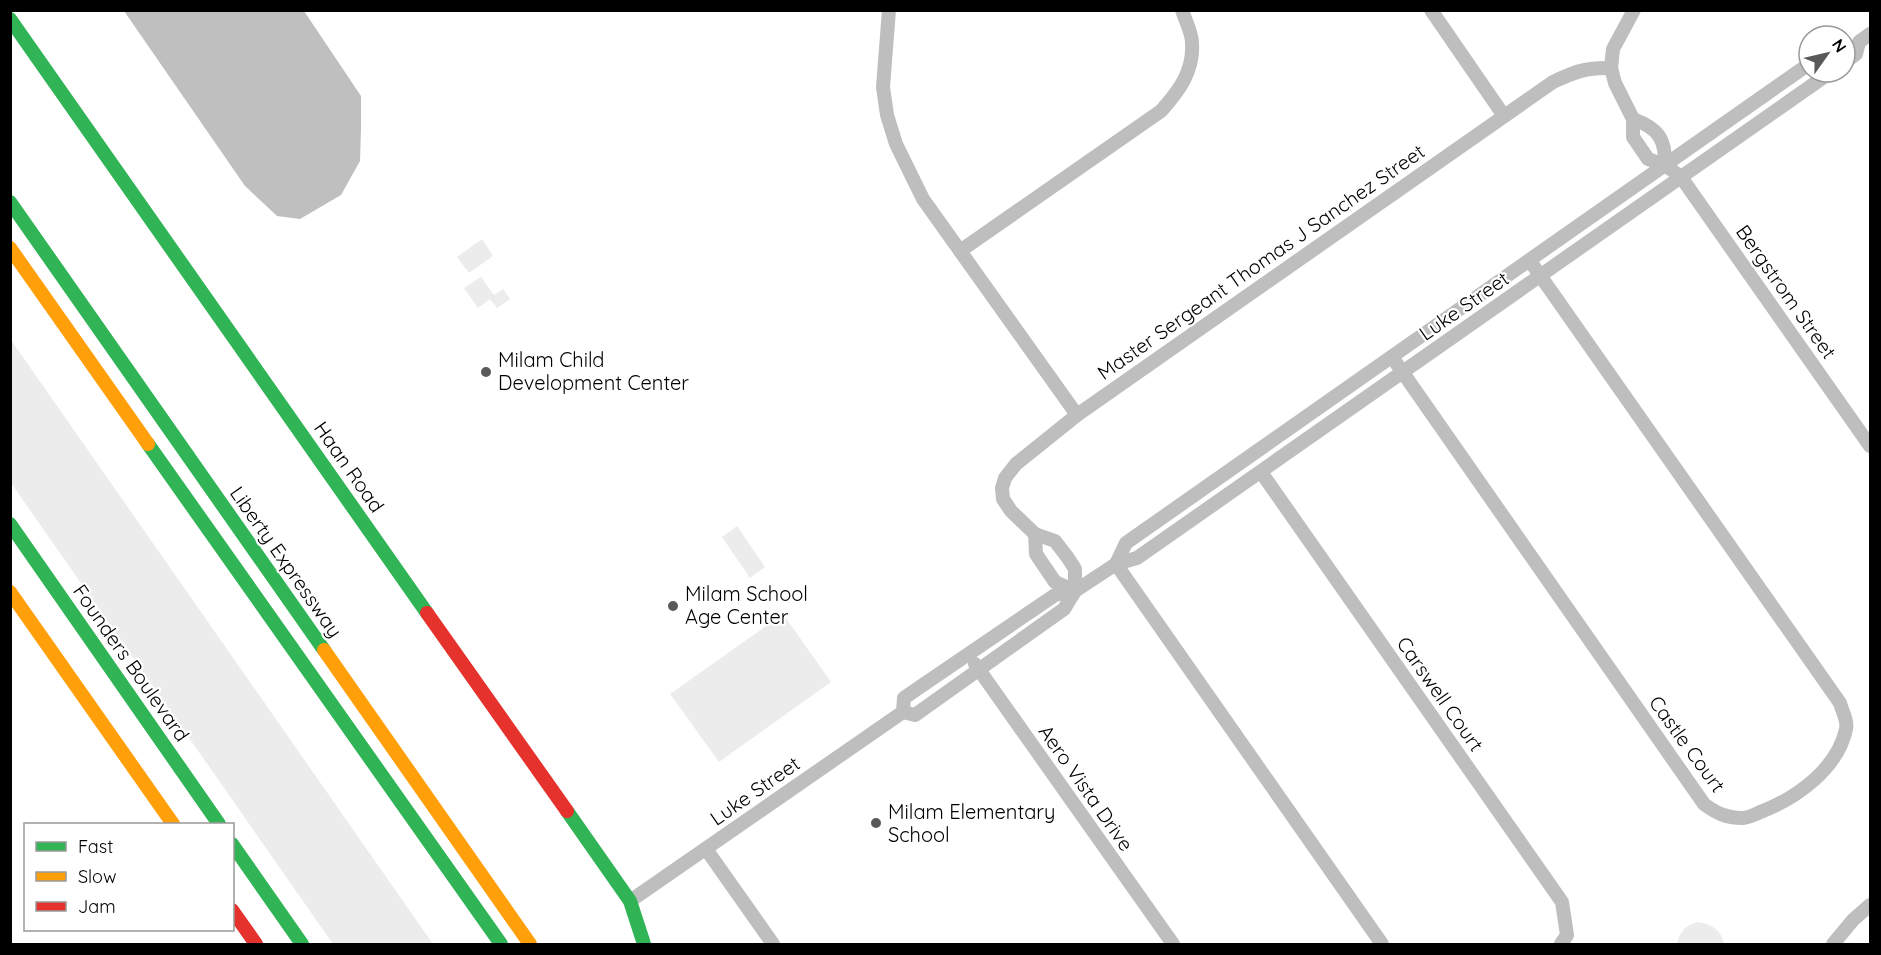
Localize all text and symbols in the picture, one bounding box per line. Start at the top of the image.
north arrow [1797,24,1857,84]
text: N [1828,35,1851,56]
street label: Master Sergeant Thomas J Sanchez Street [1092,138,1429,385]
street label: Bergstrom Street [1731,220,1842,364]
street label: Luke Street [1414,265,1514,346]
place label: Milam Child Development Center [498,347,689,395]
marker: Milam Child Development Center [479,365,493,379]
street label: Haan Road [309,416,390,517]
street label: Liberty Expressway [225,481,348,642]
street label: Founders Boulevard [68,579,195,746]
place label: Milam School Age Center [685,581,808,629]
marker: Milam School Age Center [666,599,680,613]
street label: Carswell Court [1392,632,1489,756]
street label: Castle Court [1644,690,1731,797]
street label: Aero Vista Drive [1034,720,1139,856]
street label: Luke Street [705,750,805,831]
place label: Milam Elementary School [888,799,1055,847]
marker: Milam Elementary School [869,816,883,830]
legend [24,823,234,931]
text: Fast [78,835,113,858]
text: Slow [78,865,116,888]
text: Jam [78,895,116,918]

